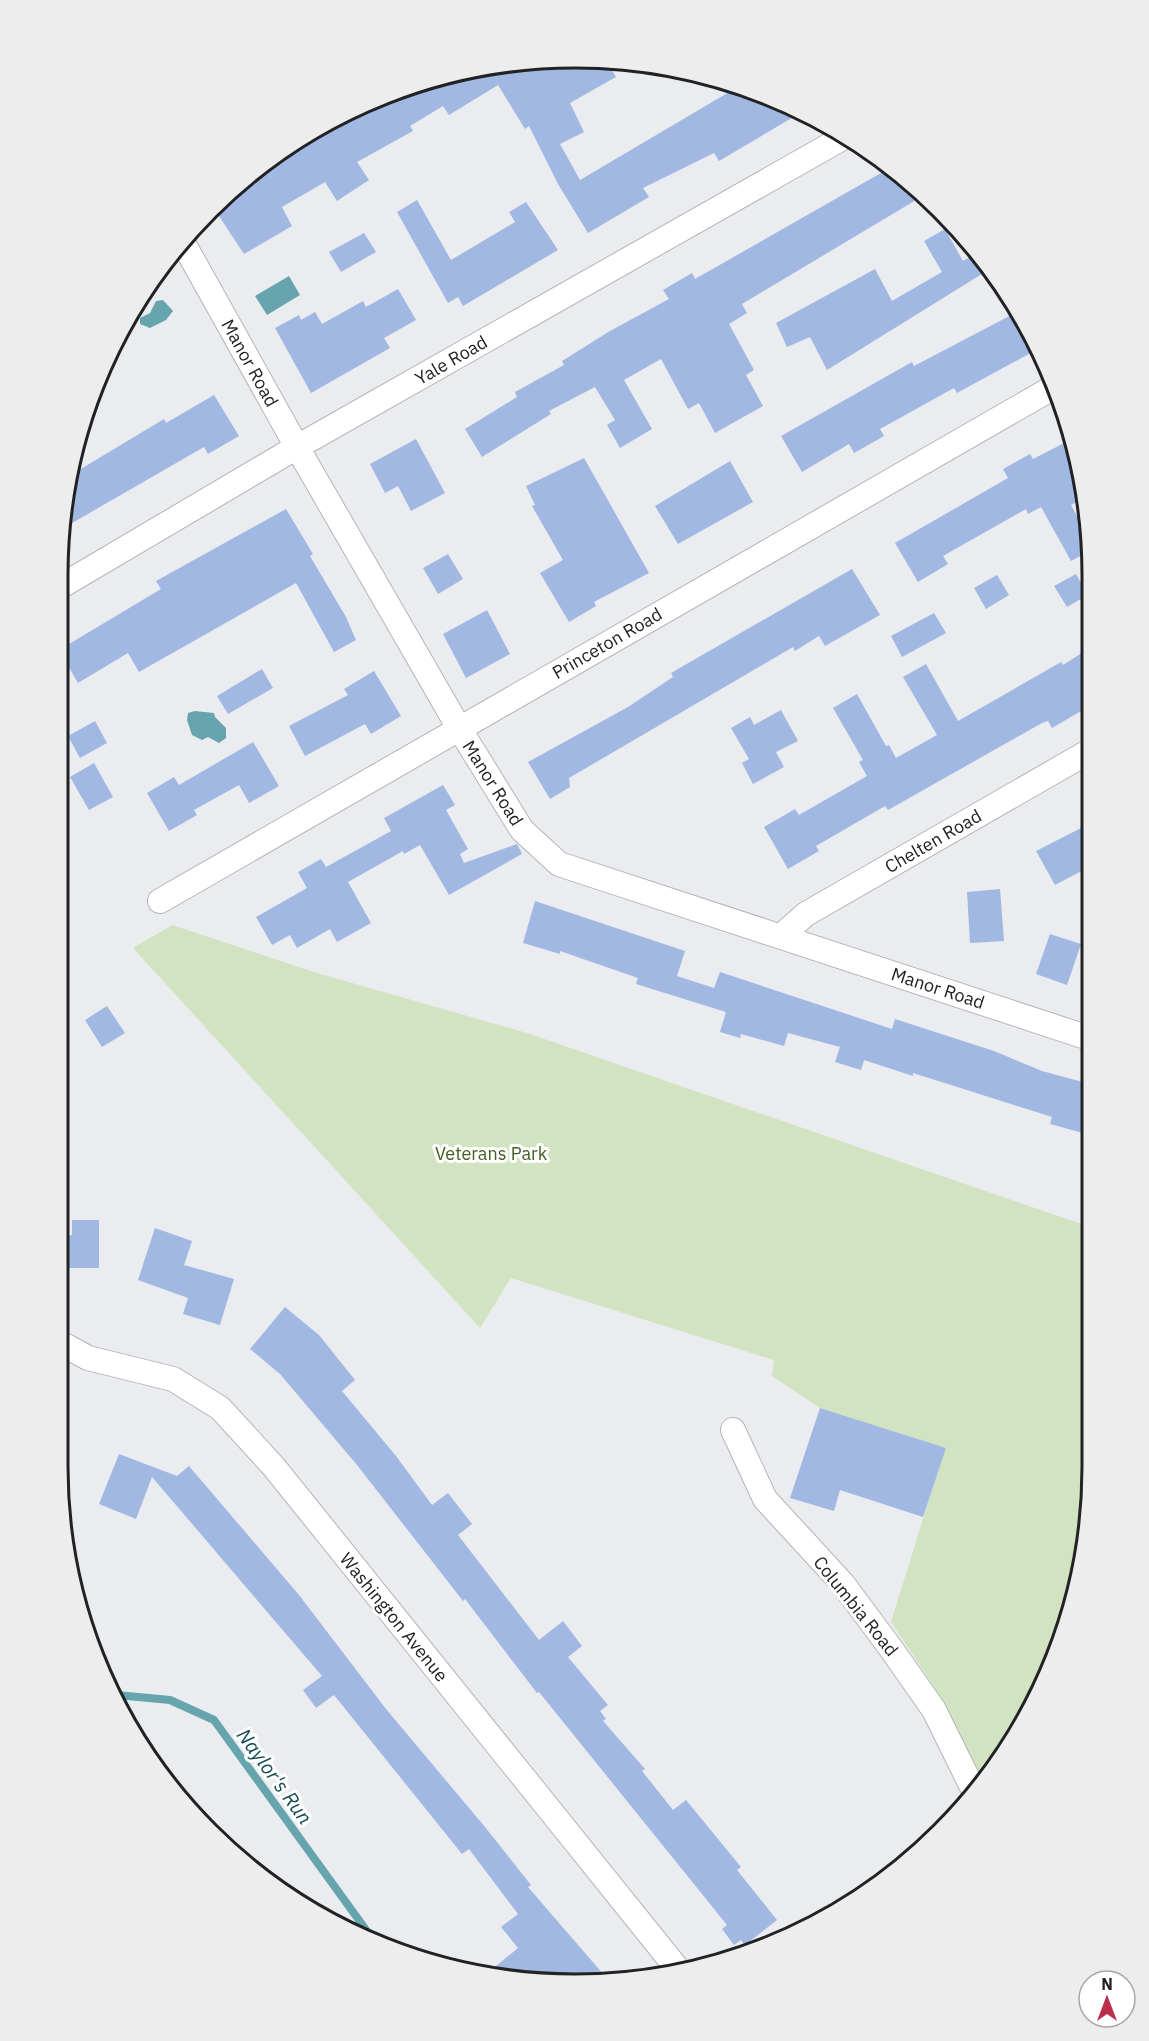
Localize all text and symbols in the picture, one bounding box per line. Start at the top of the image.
street label: Manor Road [216,315,284,411]
street label: Yale Road [411,330,491,390]
street label: Princeton Road [548,602,666,684]
street label: Manor Road [458,736,528,830]
street label: Chelten Road [880,804,986,878]
street label: Manor Road [888,962,988,1014]
park label: Veterans Park [435,1142,548,1165]
street label: Washington Avenue [335,1548,453,1686]
street label: Columbia Road [809,1551,903,1661]
water label: Naylor's Run [231,1723,319,1829]
north arrow [1077,1969,1137,2029]
text: N [1101,1974,1113,1994]

